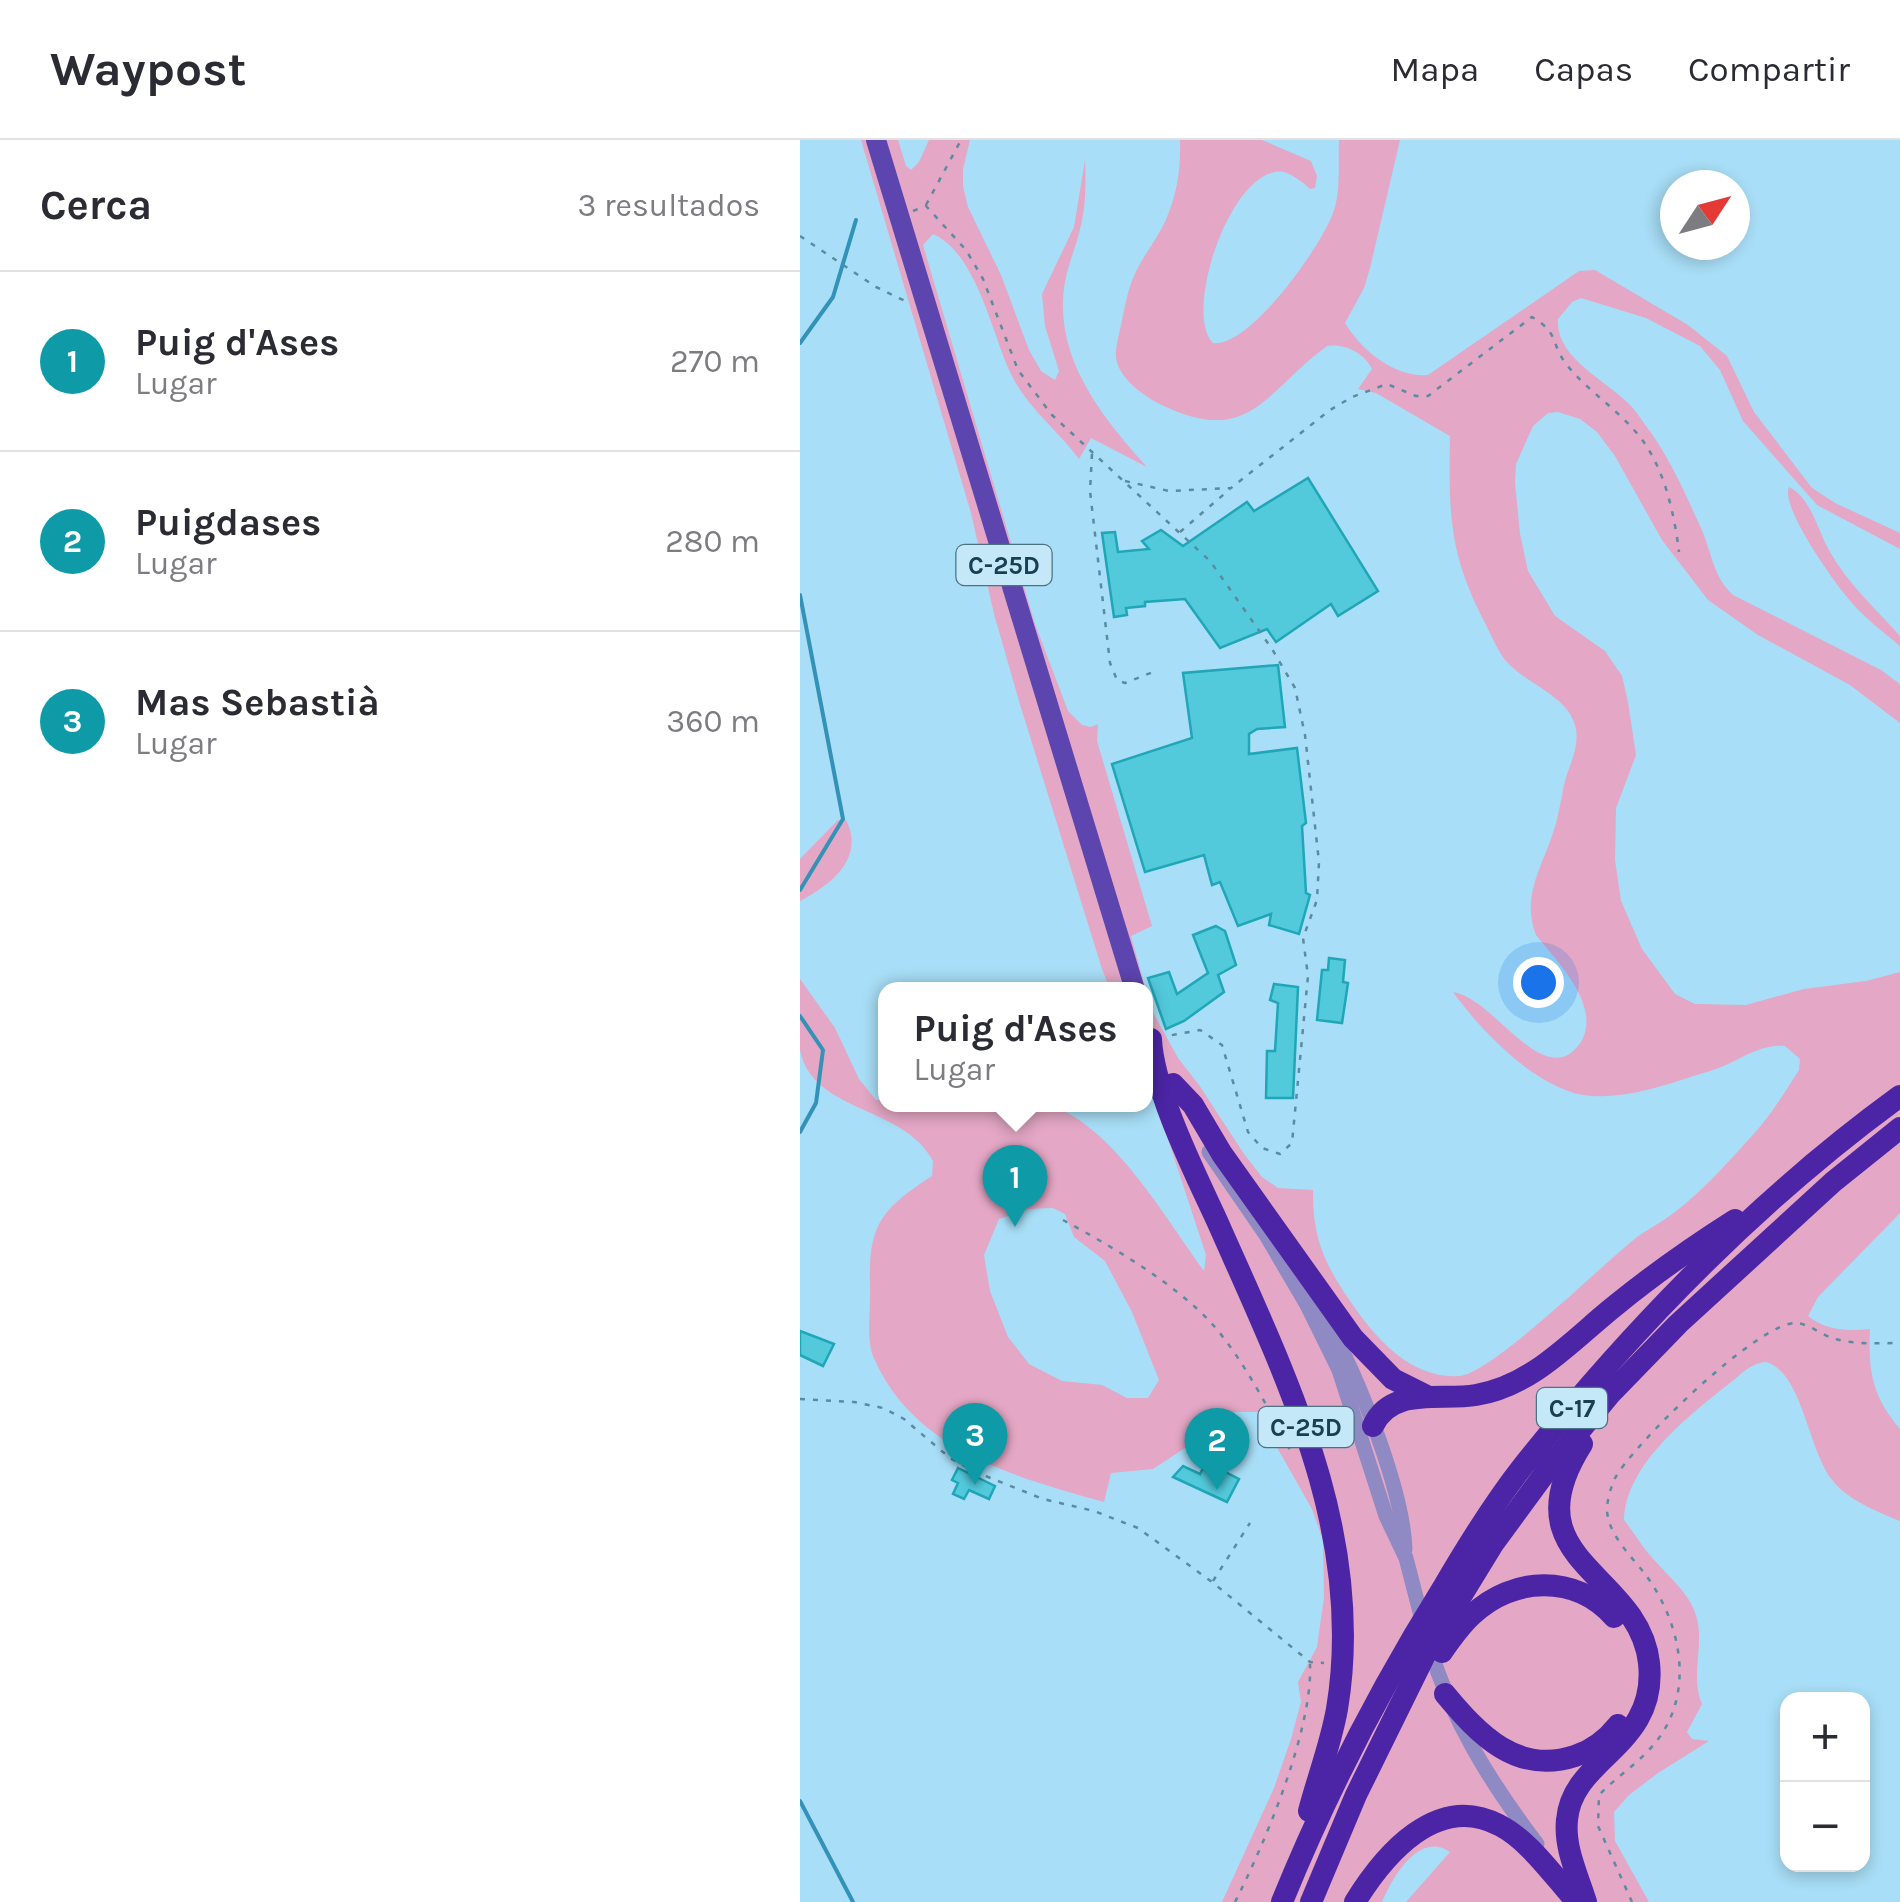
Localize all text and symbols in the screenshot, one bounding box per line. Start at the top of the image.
text: Waypost [50,41,246,97]
text: Mapa [1391,49,1479,90]
text: Capas [1534,49,1633,90]
text: Compartir [1688,49,1850,90]
north arrow [1660,170,1750,260]
text: Cerca [40,180,152,230]
text: 3 resultados [577,187,760,224]
text: Puig d'Ases [135,320,339,365]
text: 1 [67,343,78,380]
text: 270 m [670,343,760,380]
text: Lugar [135,365,217,402]
text: Puigdases [135,500,321,545]
text: 2 [63,523,82,560]
text: 280 m [665,523,760,560]
text: Lugar [135,545,217,582]
road number: C-25D [956,545,1052,585]
text: Mas Sebastià [135,680,380,725]
text: 3 [63,703,82,740]
text: 360 m [666,703,760,740]
text: Lugar [135,725,217,762]
your location [1513,957,1564,1008]
popup [878,982,1153,1112]
text: Puig d'Ases [913,1006,1118,1051]
text: Lugar [913,1051,995,1088]
pin: 1 [982,1144,1048,1227]
road number: C-17 [1537,1388,1607,1428]
pin: 3 [942,1402,1008,1485]
road number: C-25D [1258,1407,1354,1447]
pin: 2 [1184,1408,1250,1490]
map controls [1780,1692,1870,1872]
button: + [1780,1692,1870,1782]
button: − [1780,1782,1870,1872]

